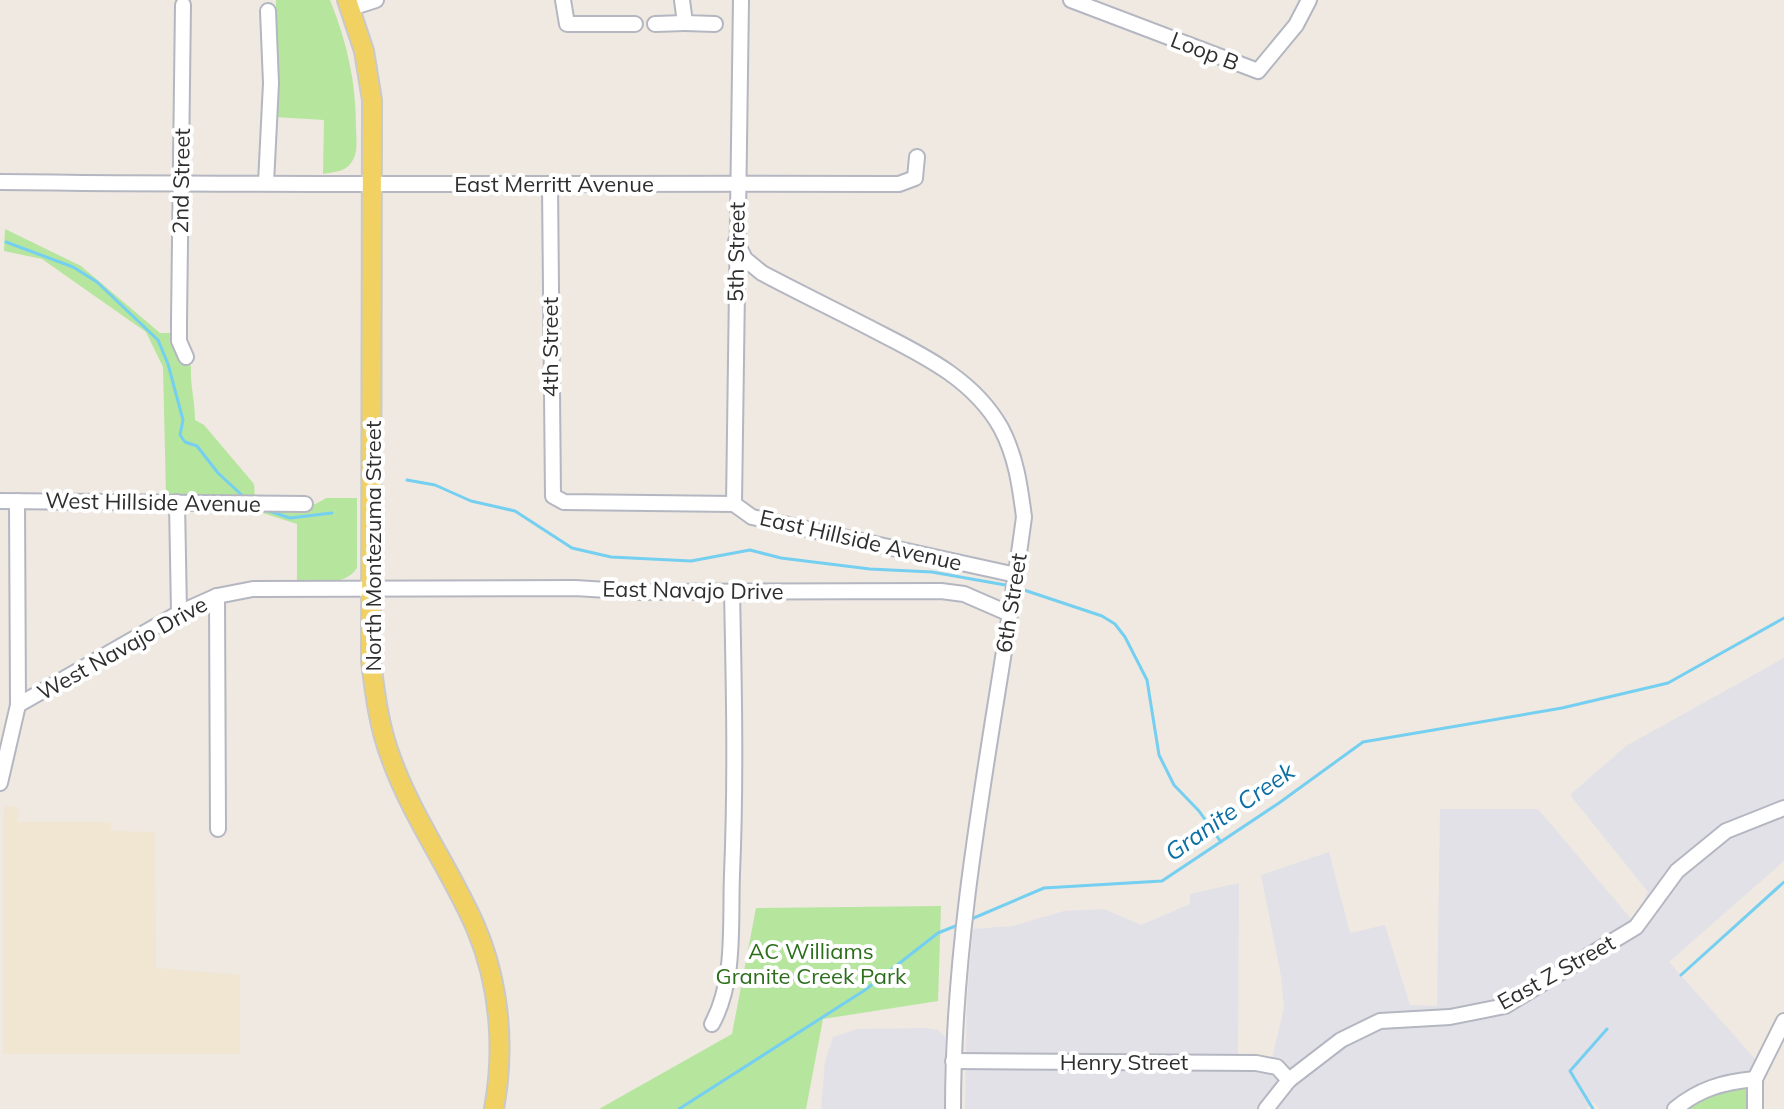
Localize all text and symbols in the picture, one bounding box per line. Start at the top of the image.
street label: Loop B [1167,25,1243,77]
street label: 2nd Street [166,128,196,234]
street label: East Merritt Avenue [454,170,654,198]
street label: 5th Street [721,201,751,302]
street label: 4th Street [536,297,564,397]
street label: North Montezuma Street [359,420,387,671]
street label: West Hillside Avenue [45,486,261,518]
street label: East Hillside Avenue [757,503,965,577]
street label: 6th Street [989,551,1033,655]
street label: East Navajo Drive [602,574,784,606]
street label: West Navajo Drive [32,590,212,706]
water label: Granite Creek [1159,755,1301,867]
street label: East Z Street [1492,928,1620,1016]
park label: AC Williams Granite Creek Park [716,937,907,990]
street label: Henry Street [1060,1048,1189,1076]

